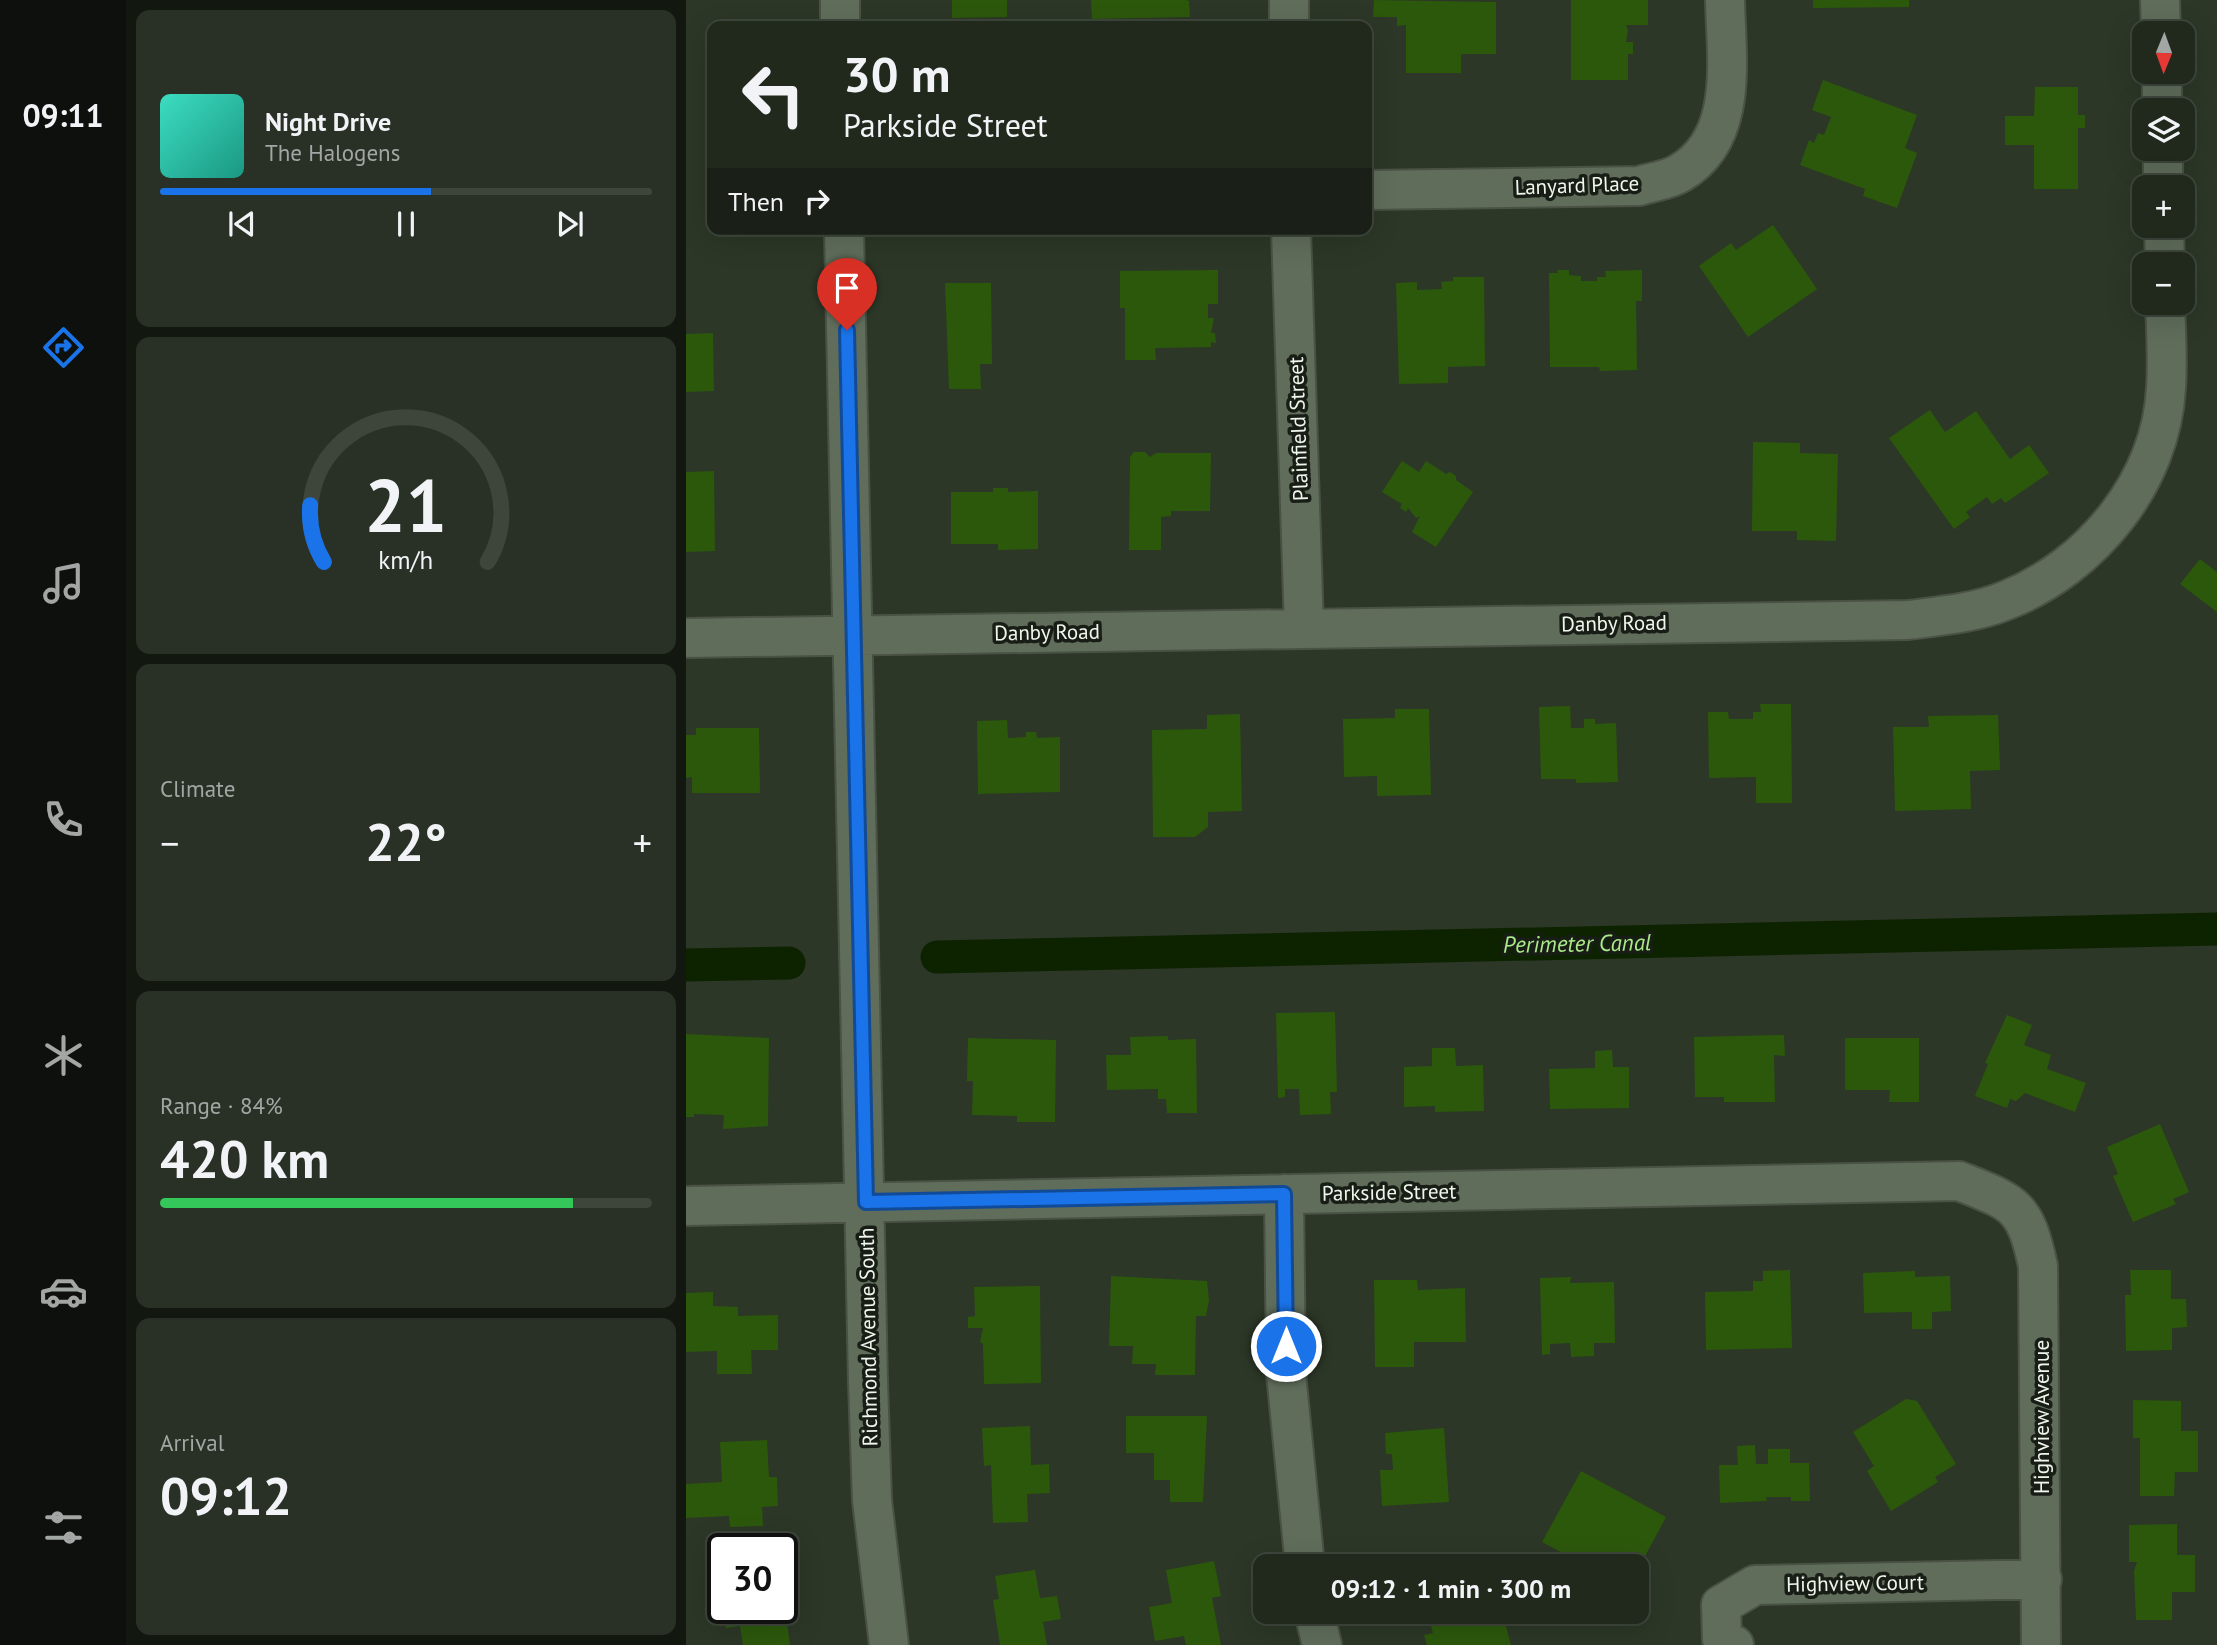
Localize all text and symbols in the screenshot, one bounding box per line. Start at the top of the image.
north arrow [2132,21,2194,84]
map controls [2132,21,2195,315]
text: 30 m [843,42,950,106]
icon: left [728,49,819,140]
text: 09:11 [22,94,104,136]
button: layers [2132,98,2195,161]
text: Parkside Street [843,104,1048,146]
text: Night Drive [265,105,391,138]
text: The Halogens [265,138,400,167]
street label: Lanyard Place [1514,169,1640,201]
button: + [2132,175,2195,238]
icon: right [798,182,836,220]
text: Then [728,185,784,218]
icon: previous [223,205,261,243]
icon: pause [387,205,425,243]
icon: next [551,205,589,243]
button: − [2132,252,2195,315]
pin [817,258,877,330]
icon: arrive [828,269,866,307]
icon: directions [39,323,88,372]
street label: Plainfield Street [1282,357,1314,501]
text: 21 [365,458,447,552]
text: km/h [379,543,433,575]
icon: music [39,559,88,608]
street label: Danby Road [1561,609,1667,637]
street label: Danby Road [994,618,1100,646]
text: Climate [160,774,235,803]
icon: phone [39,795,88,844]
text: 22° [365,808,447,875]
text: − [160,818,179,867]
text: + [633,818,652,867]
water label: Perimeter Canal [1503,927,1651,959]
icon: climate [39,1031,88,1080]
text: Range · 84% [160,1091,283,1120]
text: 420 km [160,1125,329,1192]
street label: Parkside Street [1322,1177,1456,1207]
street label: Richmond Avenue South [853,1227,883,1447]
icon: car [39,1267,88,1316]
position arrow [1249,1309,1323,1383]
street label: Highview Avenue [2028,1340,2055,1494]
text: Arrival [160,1428,224,1457]
text: 09:12 [160,1462,292,1529]
icon: filters [39,1503,88,1552]
speed limit sign: 30 [707,1533,798,1624]
street label: Highview Court [1786,1568,1924,1598]
text: 09:12 · 1 min · 300 m [1331,1572,1571,1605]

